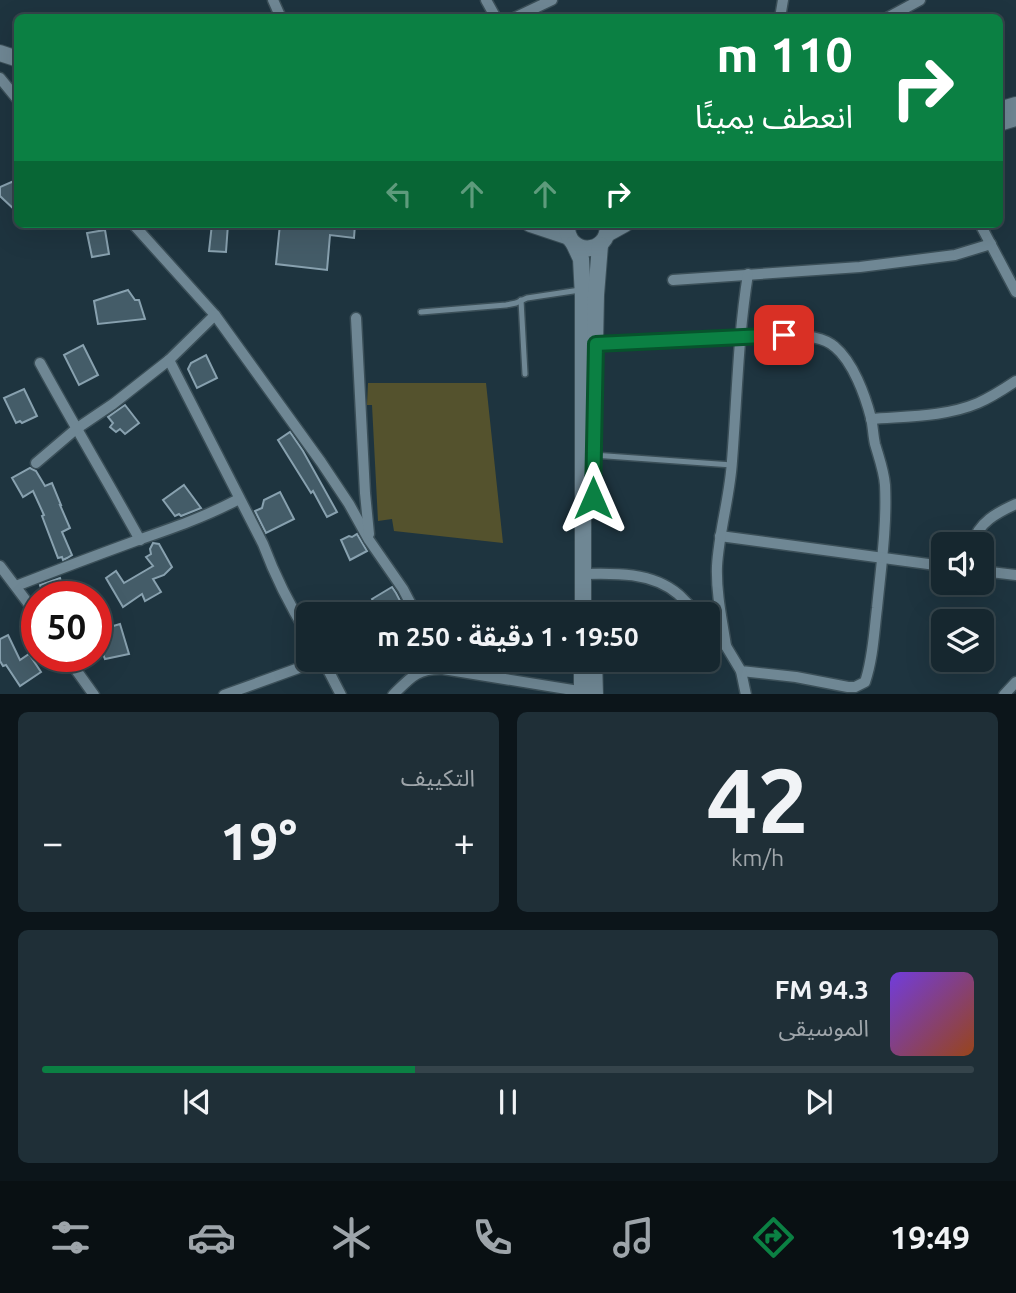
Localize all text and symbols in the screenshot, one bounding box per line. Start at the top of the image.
text: 110 m [716,26,853,81]
icon: right [877,42,968,133]
text: انعطف يمينًا [695,98,853,134]
icon: left [380,175,418,213]
icon: ahead [453,175,491,213]
icon: ahead [526,175,564,213]
icon: right [599,175,637,213]
pin [754,305,814,365]
icon: arrive [765,316,803,354]
position arrow [556,461,630,535]
map controls [931,532,994,672]
button: sound [931,532,994,595]
speed limit sign: 50 [21,581,112,672]
button: layers [931,609,994,672]
text: 19:50 · 1 دقيقة · 250 m [377,622,639,651]
text: 42 [706,748,809,850]
text: التكييف [401,765,475,790]
text: 19° [220,812,297,870]
text: − [42,821,63,863]
text: + [454,821,475,863]
text: km/h [731,845,784,870]
text: 94.3 FM [775,975,869,1004]
text: الموسيقى [778,1015,869,1040]
icon: previous [178,1083,216,1121]
icon: pause [489,1083,527,1121]
icon: next [800,1083,838,1121]
icon: filters [46,1213,95,1262]
icon: car [187,1213,236,1262]
icon: climate [327,1213,376,1262]
icon: phone [468,1213,517,1262]
icon: music [609,1213,658,1262]
icon: directions [749,1213,798,1262]
text: 19:49 [890,1219,970,1255]

